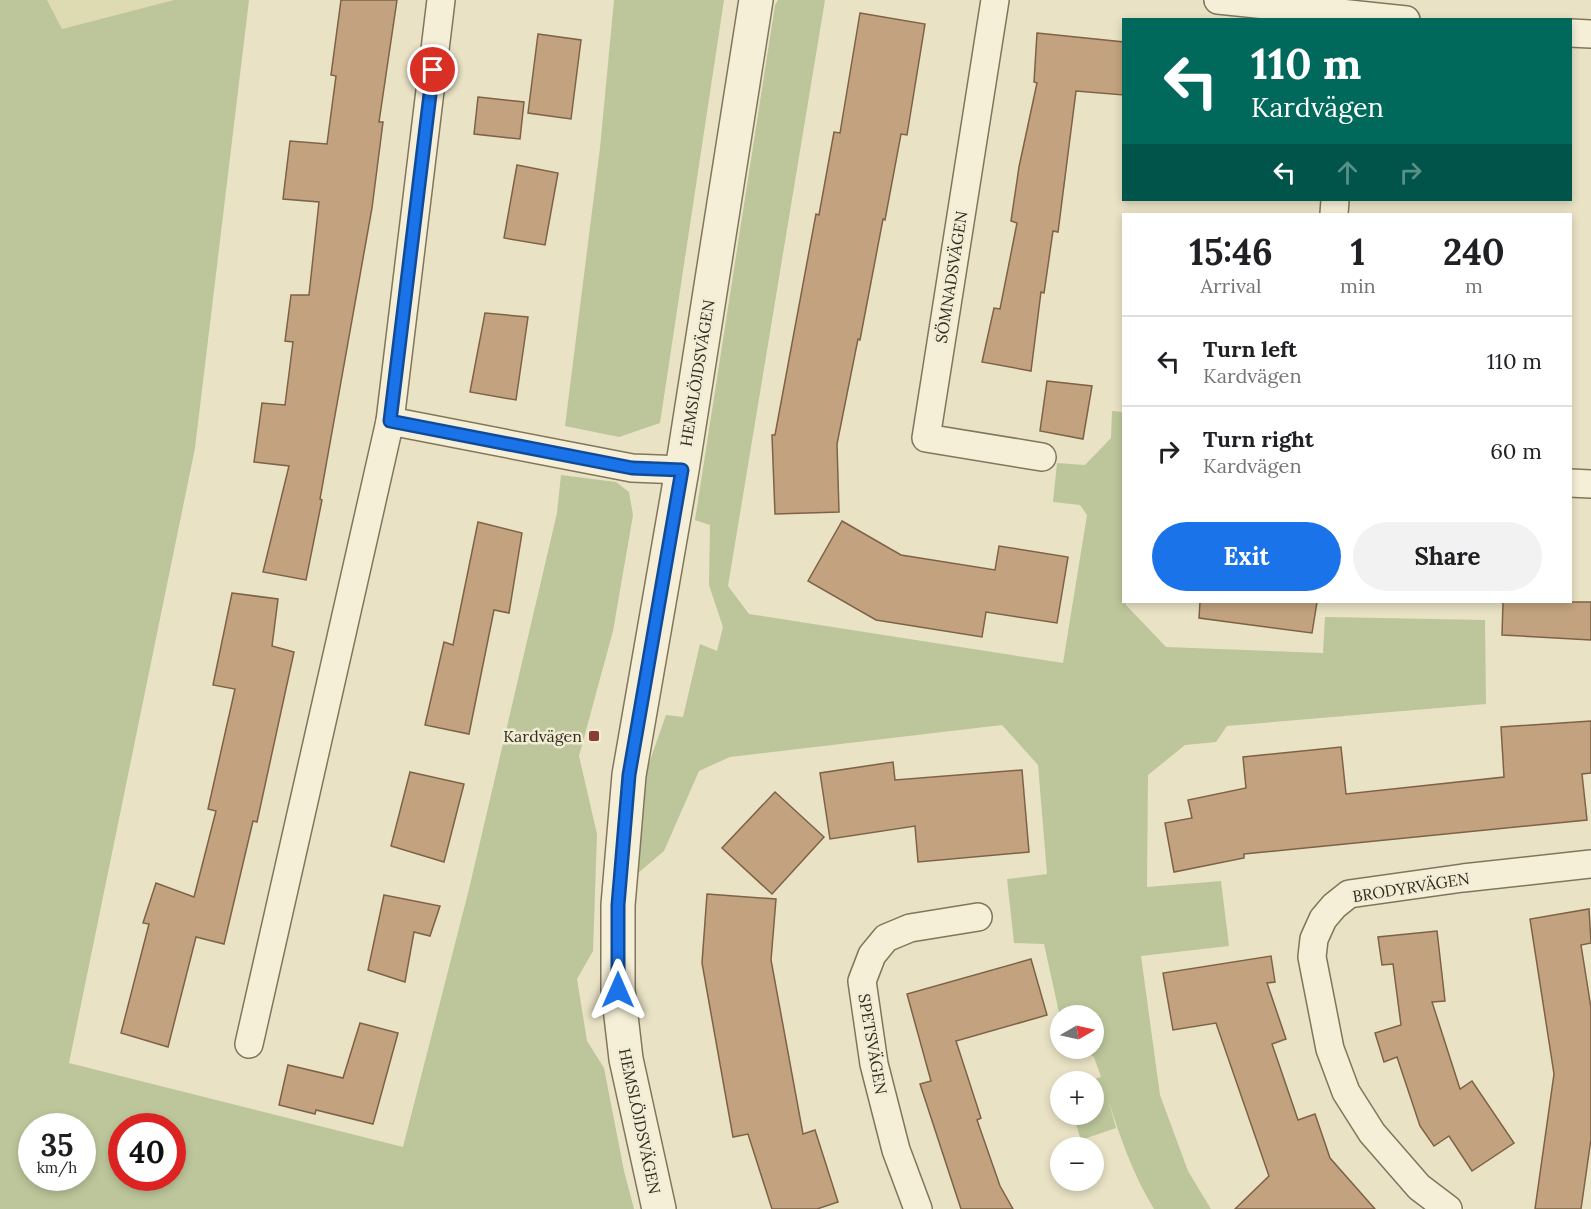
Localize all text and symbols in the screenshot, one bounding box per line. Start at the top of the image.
text: 110 m [1251,37,1362,91]
icon: left [1152,42,1230,120]
pin [407,44,458,95]
icon: arrive [416,53,449,86]
text: Kardvägen [1251,90,1384,124]
icon: left [1268,156,1301,189]
icon: ahead [1331,156,1364,189]
icon: right [1394,156,1427,189]
street label: SÖMNADSVÄGEN [931,209,971,345]
text: 15:46 [1189,229,1273,275]
text: 1 [1351,229,1365,275]
text: 240 [1443,229,1505,275]
text: Arrival [1200,273,1262,298]
text: min [1340,273,1376,298]
text: m [1465,273,1483,298]
street label: HEMSLÖJDSVÄGEN [676,298,718,448]
text: Turn left [1203,335,1297,363]
icon: left [1152,345,1185,378]
text: 110 m [1487,347,1542,375]
text: Kardvägen [1203,363,1302,388]
text: Turn right [1203,425,1314,453]
icon: right [1152,435,1185,468]
text: 60 m [1490,437,1542,465]
text: Kardvägen [1203,453,1302,478]
button: Exit [1152,522,1341,591]
button: Share [1353,522,1542,591]
place label: Kardvägen [503,726,582,746]
marker: Kardvägen [587,729,601,743]
street label: BRODYRVÄGEN [1351,868,1471,906]
position arrow [586,958,650,1022]
street label: SPETSVÄGEN [854,992,892,1096]
north arrow [1050,1005,1104,1059]
map controls [1050,1005,1104,1191]
street label: HEMSLÖJDSVÄGEN [615,1046,665,1196]
button: + [1050,1071,1104,1125]
speed limit sign: 40 [108,1113,186,1191]
text: 35 [40,1126,73,1164]
button: − [1050,1137,1104,1191]
text: km/h [37,1158,77,1177]

